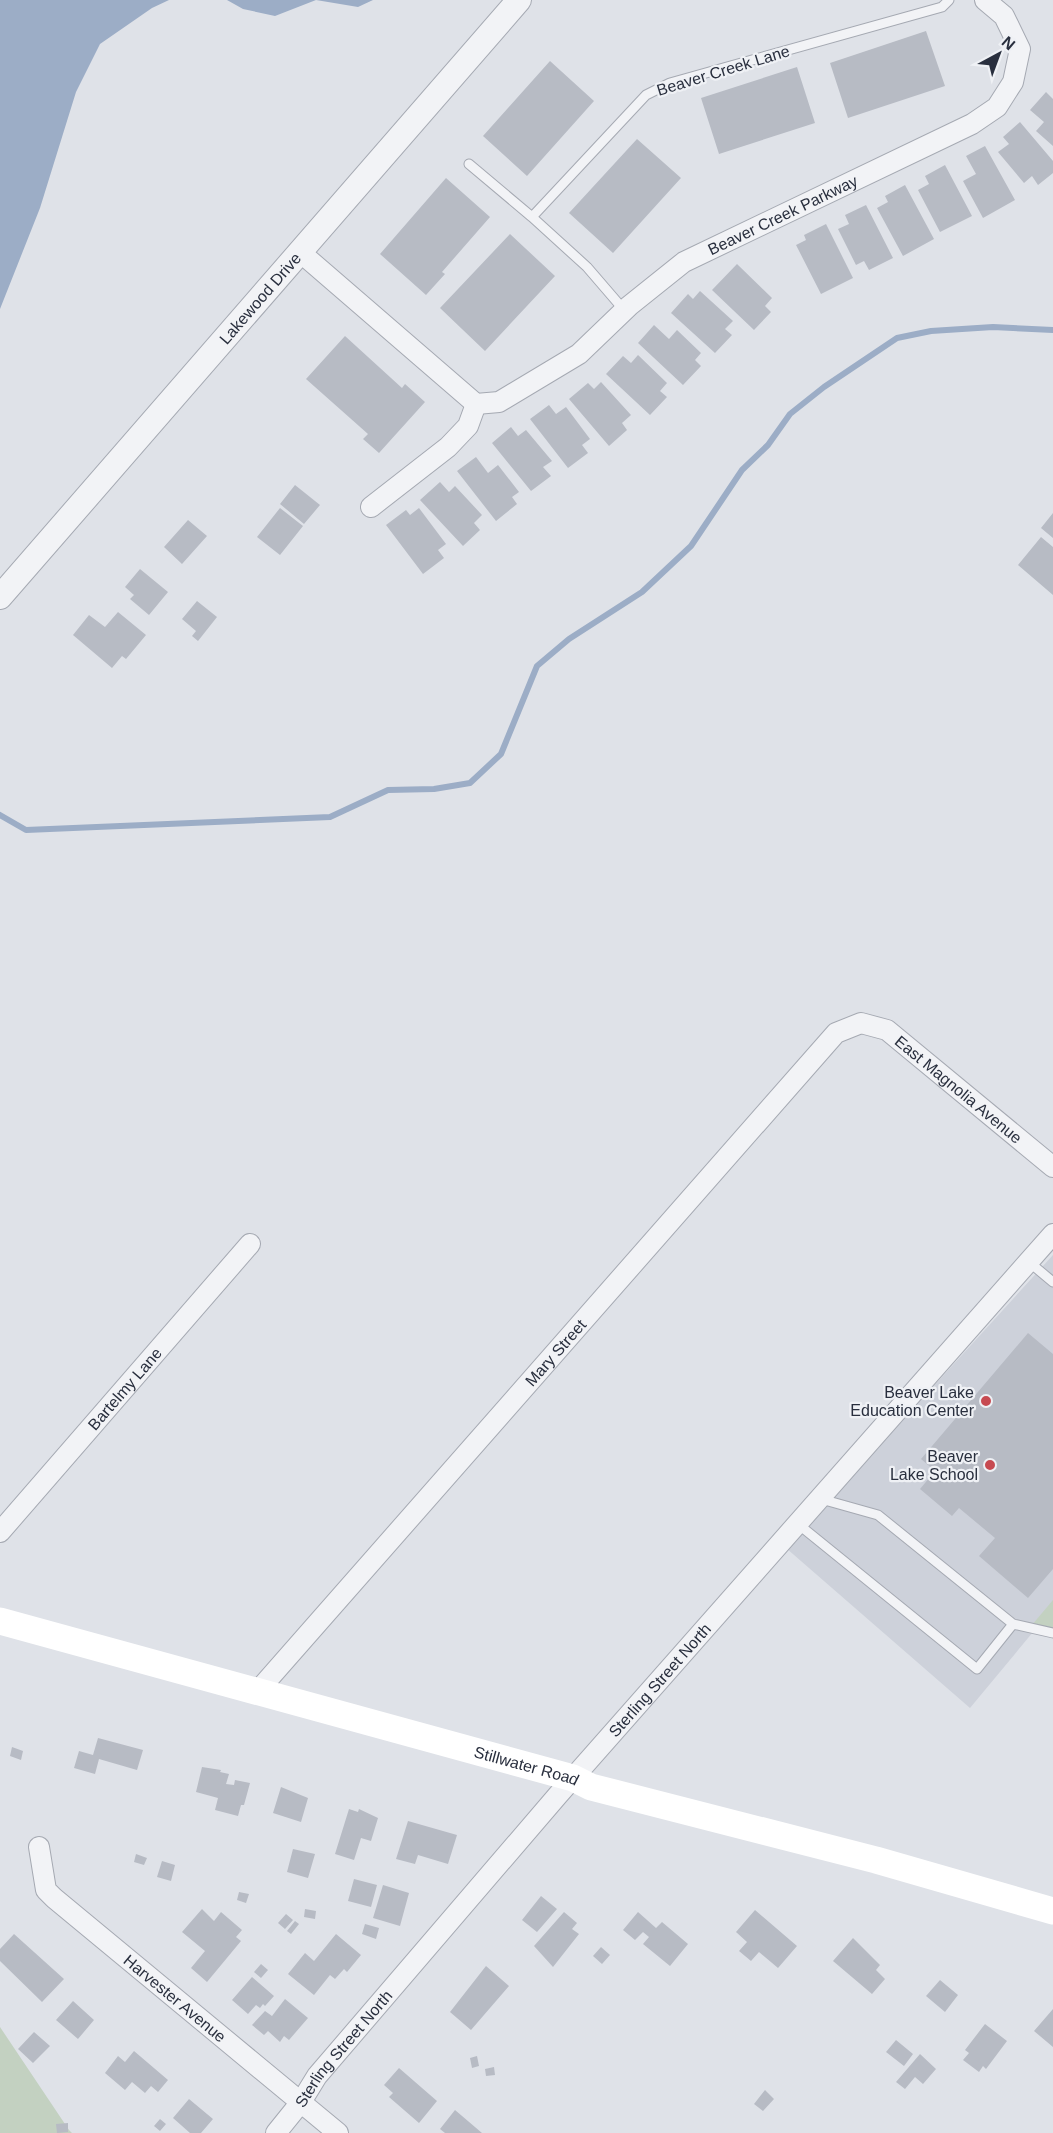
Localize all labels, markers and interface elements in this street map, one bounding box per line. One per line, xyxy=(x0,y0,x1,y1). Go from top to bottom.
north arrow xyxy=(969,24,1029,84)
text: N xyxy=(999,33,1018,53)
street label: Beaver Creek Lane xyxy=(655,42,792,99)
street label: Beaver Creek Parkway xyxy=(705,172,860,258)
street label: Lakewood Drive xyxy=(216,250,304,347)
street label: East Magnolia Avenue xyxy=(892,1032,1025,1147)
street label: Mary Street xyxy=(522,1316,590,1389)
street label: Bartelmy Lane xyxy=(85,1344,165,1433)
place label: Beaver Lake Education Center xyxy=(850,1384,975,1419)
marker: Beaver Lake Education Center xyxy=(979,1394,993,1408)
place label: Beaver Lake School xyxy=(890,1448,979,1483)
marker: Beaver Lake School xyxy=(983,1458,997,1472)
street label: Sterling Street North xyxy=(606,1620,714,1740)
street label: Stillwater Road xyxy=(472,1743,582,1789)
street label: Harvester Avenue xyxy=(120,1952,229,2046)
street label: Sterling Street North xyxy=(292,1987,396,2110)

